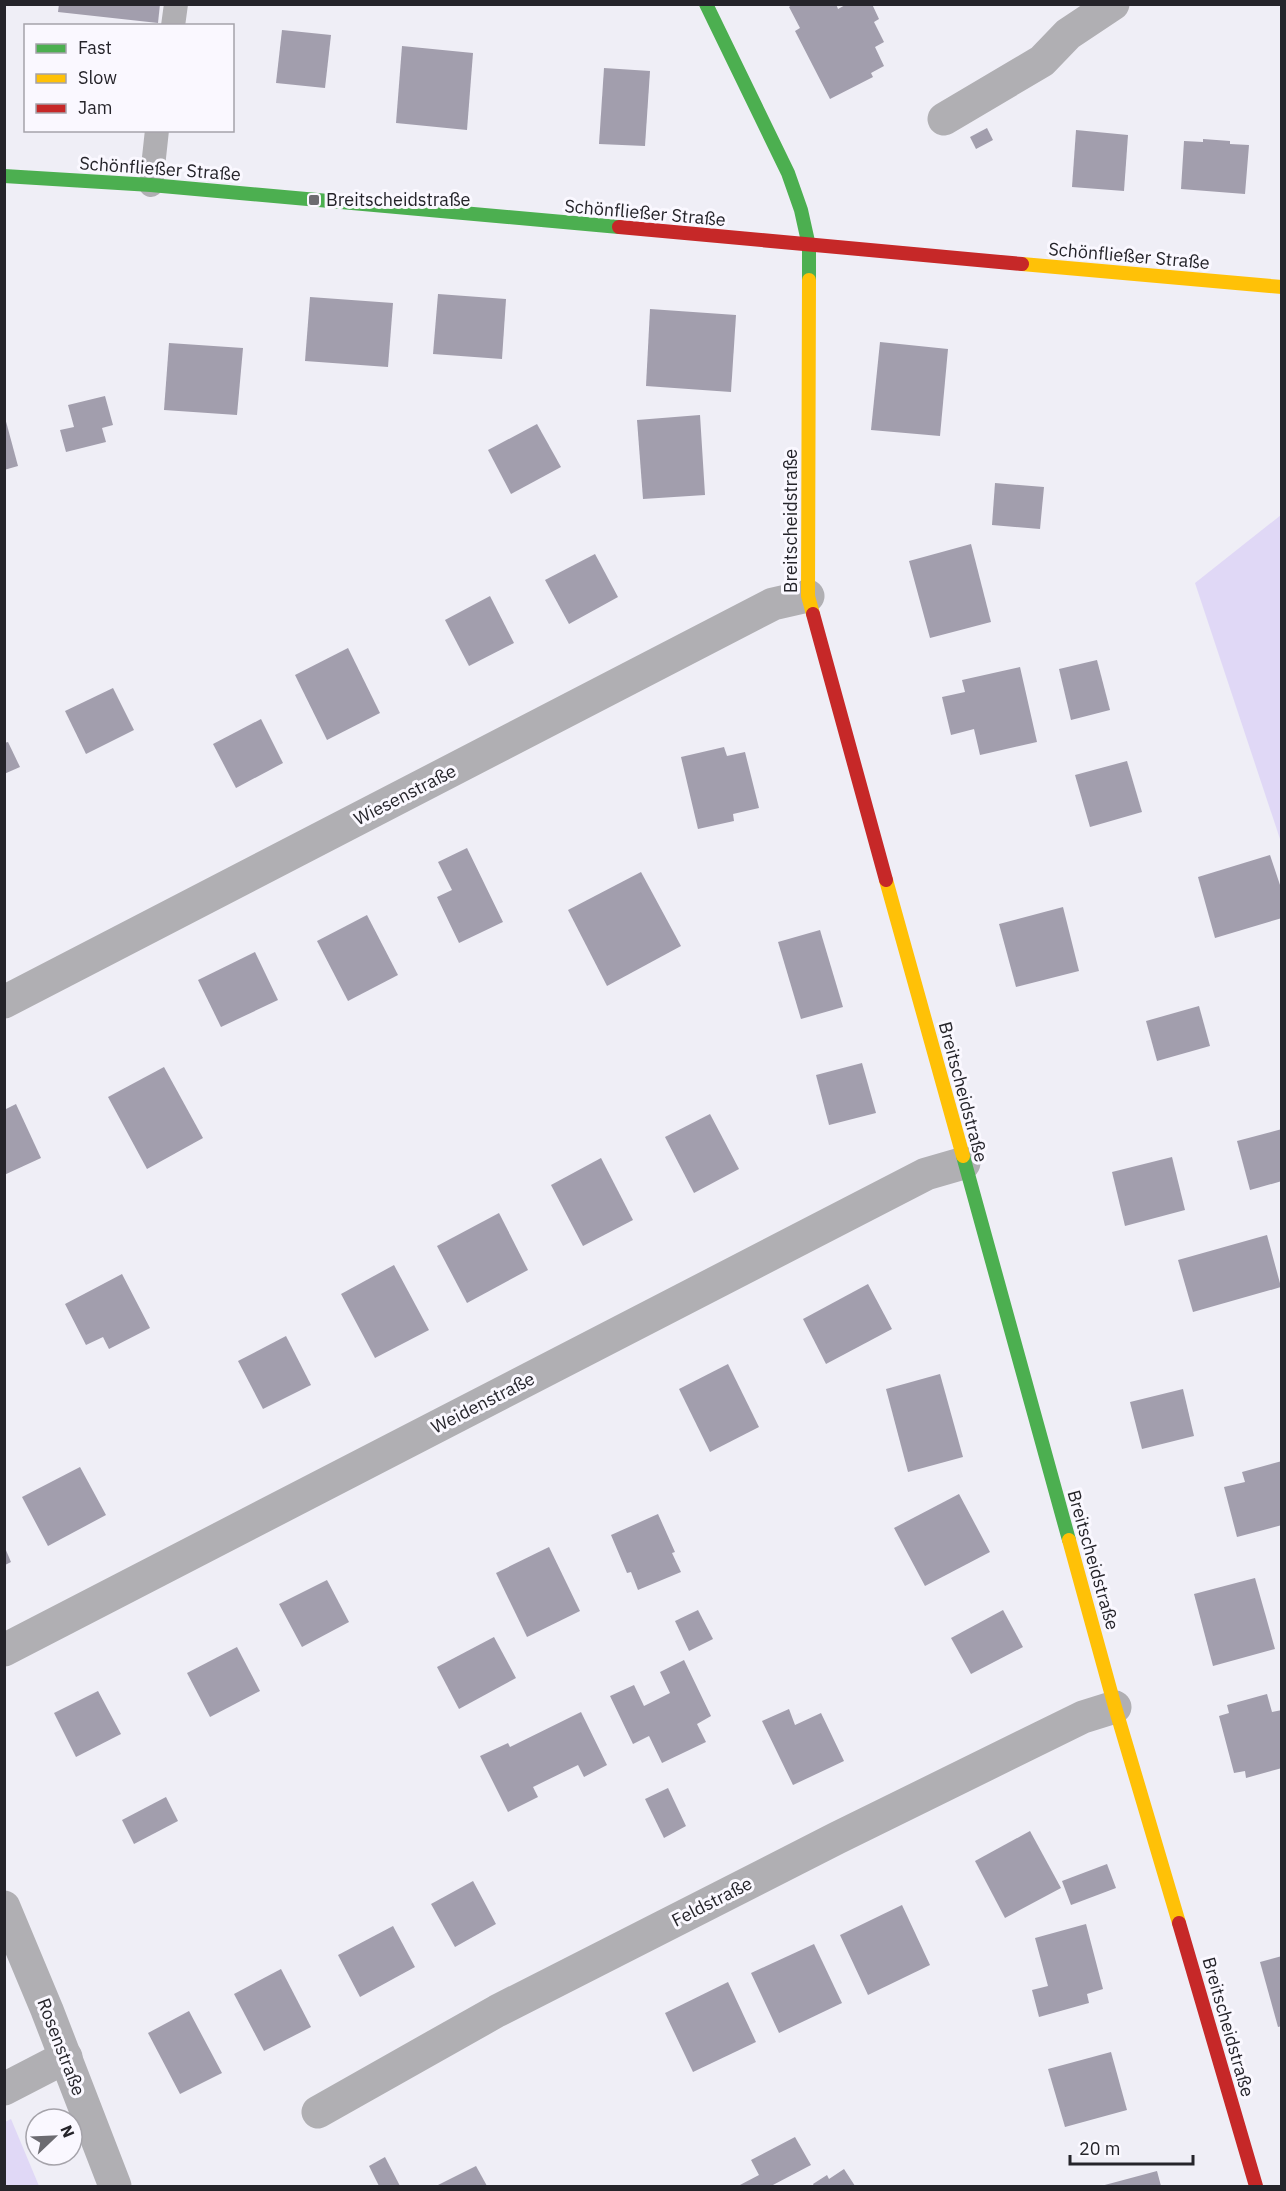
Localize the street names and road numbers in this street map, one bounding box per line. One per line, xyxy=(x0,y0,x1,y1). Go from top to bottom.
street label: Schönfließer Straße xyxy=(79,151,242,186)
street label: Schönfließer Straße xyxy=(563,194,727,231)
street label: Schönfließer Straße xyxy=(1047,237,1211,274)
street label: Breitscheidstraße xyxy=(779,449,802,593)
street label: Wiesenstraße xyxy=(350,759,460,830)
street label: Breitscheidstraße xyxy=(934,1019,993,1165)
street label: Weidenstraße xyxy=(427,1367,539,1438)
street label: Breitscheidstraße xyxy=(1063,1487,1124,1633)
street label: Feldstraße xyxy=(668,1871,756,1932)
street label: Breitscheidstraße xyxy=(1198,1954,1259,2100)
street label: Rosenstraße xyxy=(32,1995,91,2099)

